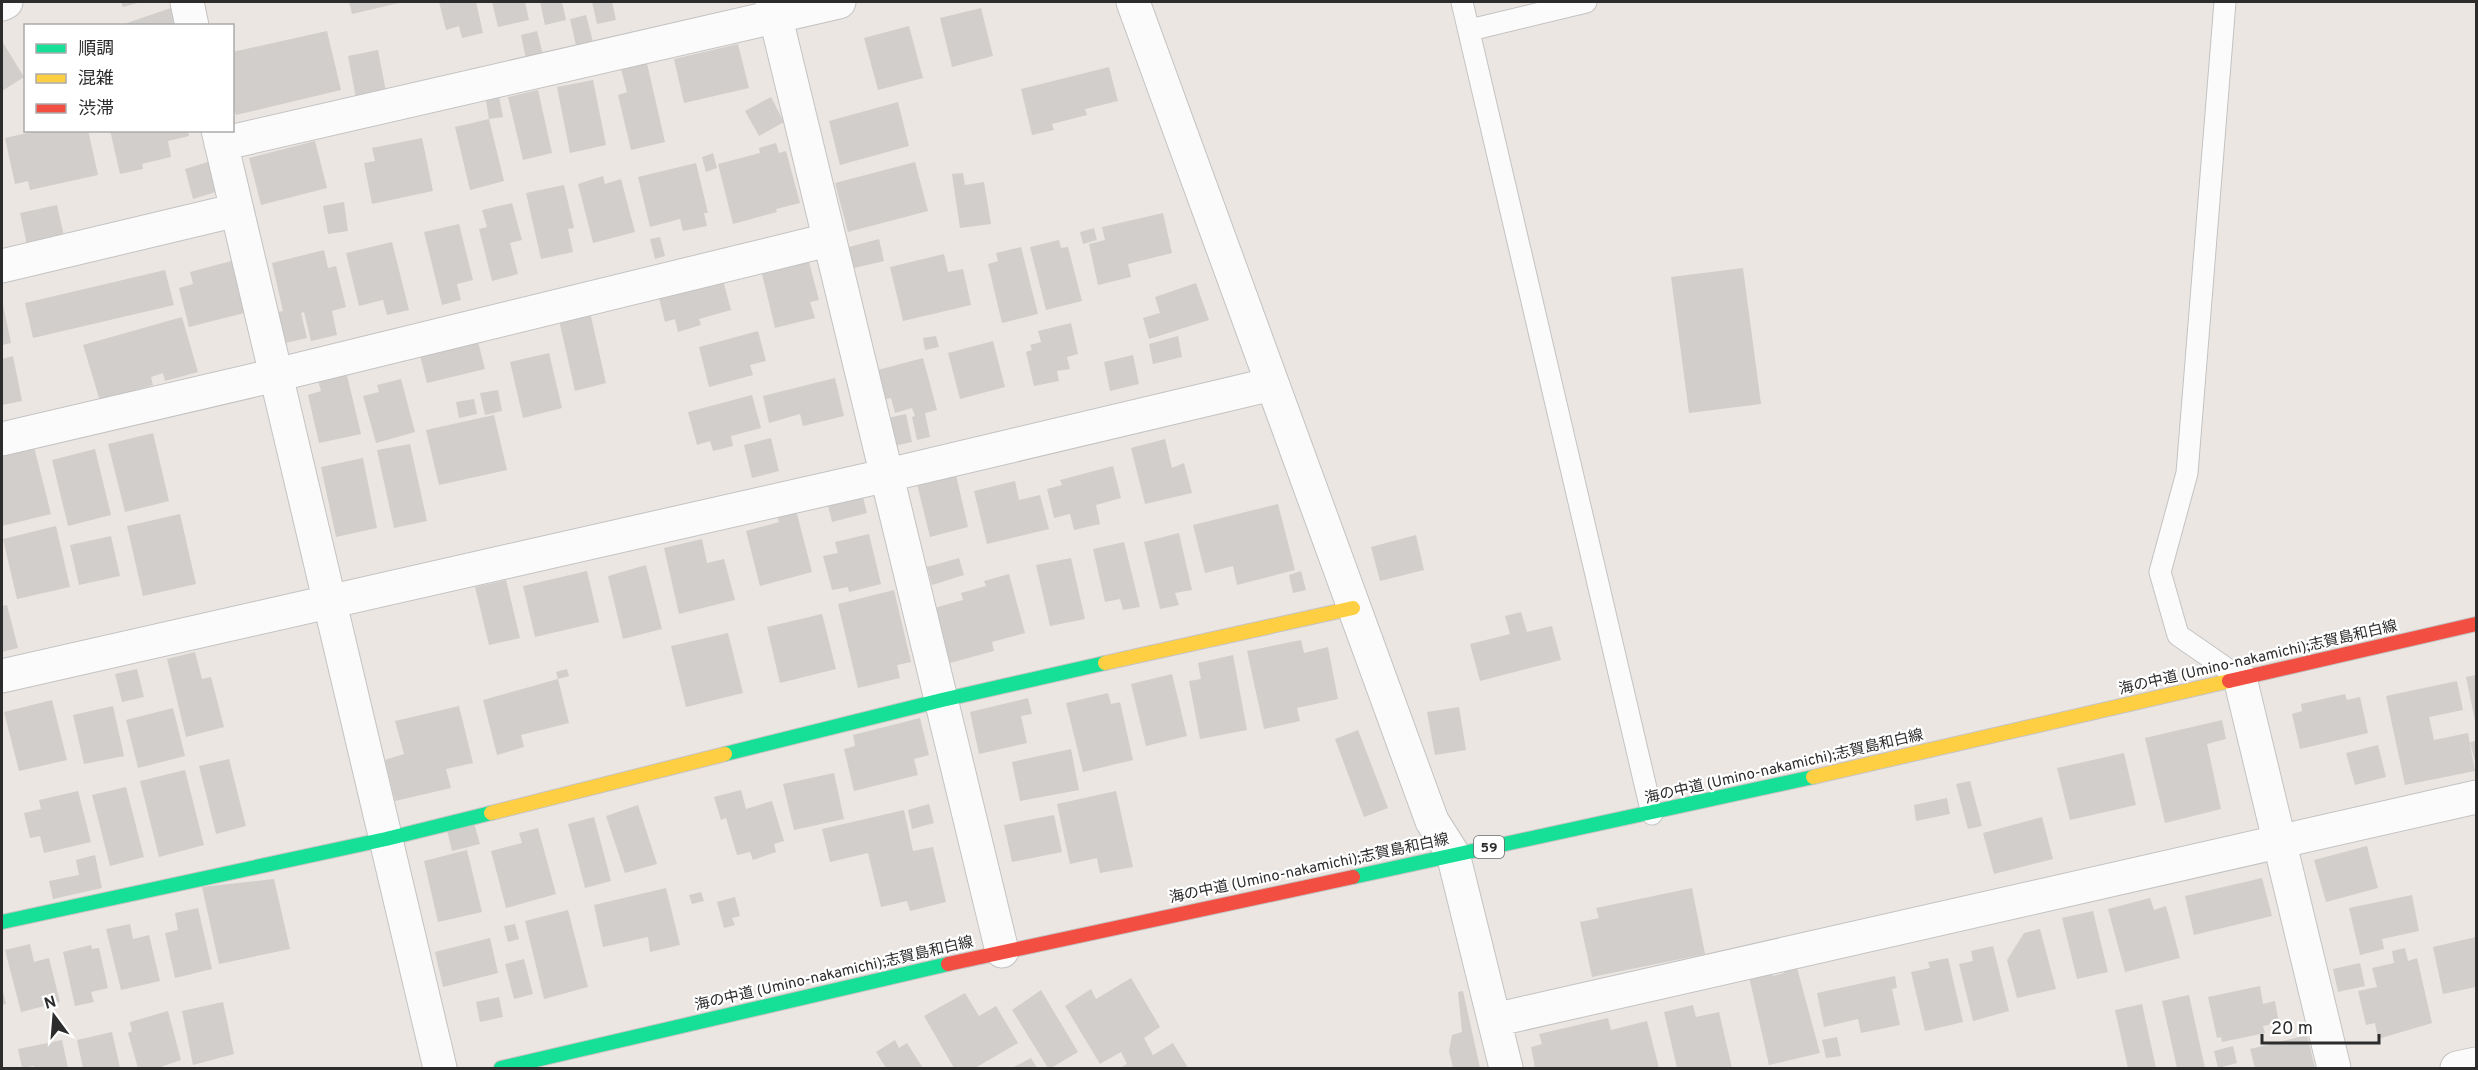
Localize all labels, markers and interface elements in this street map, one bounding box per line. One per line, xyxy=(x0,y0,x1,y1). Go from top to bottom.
legend xyxy=(24,24,234,132)
text: 順調 xyxy=(78,38,114,61)
text: 混雑 xyxy=(78,68,114,91)
text: 渋滞 xyxy=(78,98,114,121)
street label: 海の中道 (Umino-nakamichi);志賀島和白線 xyxy=(2117,617,2400,700)
street label: 海の中道 (Umino-nakamichi);志賀島和白線 xyxy=(1643,726,1926,809)
street label: 海の中道 (Umino-nakamichi);志賀島和白線 xyxy=(1168,830,1451,908)
road number: 59 xyxy=(1474,836,1504,858)
street label: 海の中道 (Umino-nakamichi);志賀島和白線 xyxy=(693,933,976,1016)
north arrow xyxy=(24,986,84,1046)
text: N xyxy=(42,992,59,1015)
scale bar xyxy=(2262,1007,2379,1045)
text: 20 m xyxy=(2271,1018,2313,1041)

